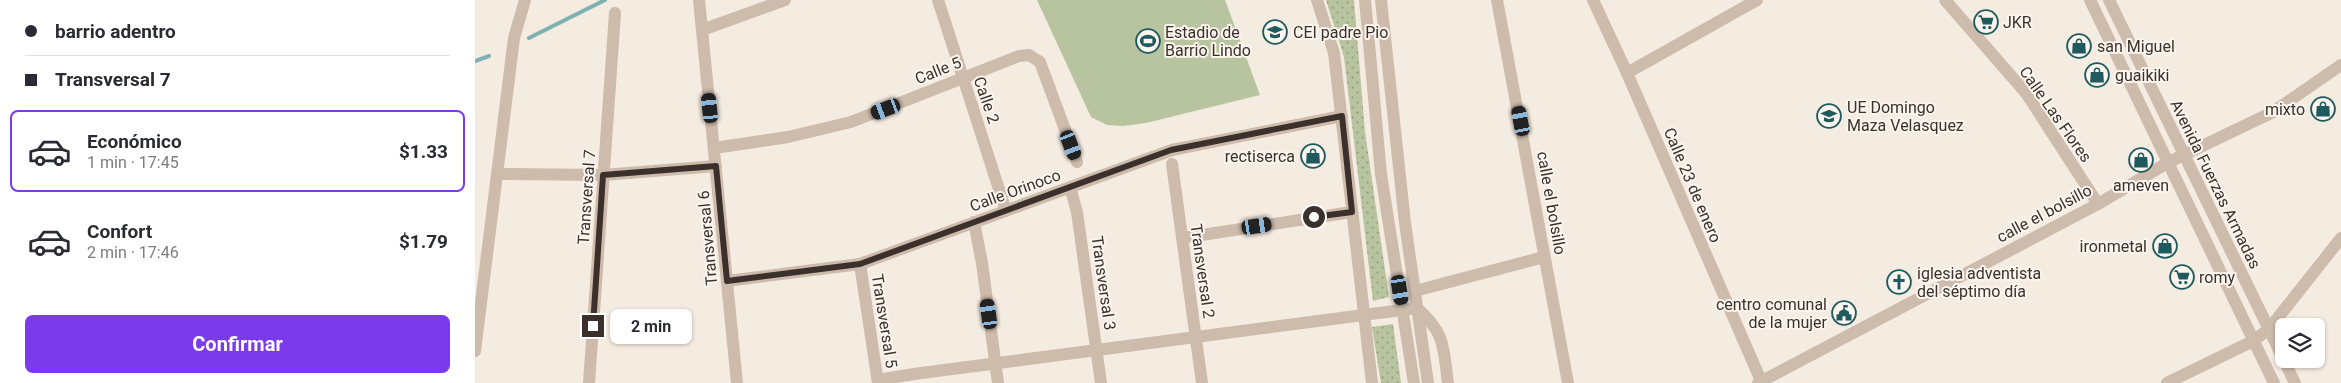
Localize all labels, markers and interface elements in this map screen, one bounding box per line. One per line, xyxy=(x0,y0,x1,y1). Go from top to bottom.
supermarket icon: JKR xyxy=(1973,9,1999,35)
place label: JKR xyxy=(2003,13,2032,32)
school or university icon: CEI padre Pio xyxy=(1262,19,1288,45)
text: barrio adentro xyxy=(55,20,176,43)
place label: Estadio de Barrio Lindo xyxy=(1165,23,1251,60)
place label: CEI padre Pio xyxy=(1293,23,1388,42)
sports icon: Estadio de Barrio Lindo xyxy=(1135,28,1161,54)
shop icon: san Miguel xyxy=(2066,33,2092,59)
place label: san Miguel xyxy=(2097,37,2175,56)
street label: Calle 5 xyxy=(912,53,964,88)
shop icon: guaikiki xyxy=(2084,62,2110,88)
street label: Calle Las Flores xyxy=(2015,63,2096,166)
place label: guaikiki xyxy=(2115,66,2169,85)
text: Transversal 7 xyxy=(55,68,171,91)
street label: Calle 2 xyxy=(970,74,1003,126)
car xyxy=(700,92,719,124)
shop icon: mixto xyxy=(2310,96,2336,122)
car xyxy=(869,97,902,121)
street label: Avenida Fuerzas Armadas xyxy=(2166,97,2265,272)
place label: UE Domingo Maza Velasquez xyxy=(1847,98,1964,135)
place label: mixto xyxy=(2265,100,2305,119)
school or university icon: UE Domingo Maza Velasquez xyxy=(1816,103,1842,129)
car xyxy=(1510,105,1531,137)
street label: Calle 23 de enero xyxy=(1660,125,1725,246)
car xyxy=(1058,128,1083,162)
icon: car xyxy=(27,129,72,174)
text: Económico xyxy=(87,130,182,153)
text: $1.33 xyxy=(399,140,448,163)
shop icon: rectiserca xyxy=(1300,143,1326,169)
place label: rectiserca xyxy=(1225,147,1295,166)
shop icon: ameven xyxy=(2128,147,2154,173)
street label: Transversal 7 xyxy=(574,149,599,245)
street label: calle el bolsillo xyxy=(1533,150,1570,256)
text: 1 min · 17:45 xyxy=(87,153,179,172)
street label: Calle Orinoco xyxy=(967,165,1063,216)
place label: ameven xyxy=(2113,176,2169,195)
street label: calle el bolsillo xyxy=(1994,180,2095,246)
street label: Transversal 6 xyxy=(694,190,721,286)
route start xyxy=(1303,206,1325,228)
car xyxy=(1241,216,1272,236)
icon: car xyxy=(27,219,72,264)
text: Confort xyxy=(87,220,152,243)
street label: Transversal 2 xyxy=(1186,223,1219,320)
text: $1.79 xyxy=(399,230,448,253)
shop icon: ironmetal xyxy=(2152,233,2178,259)
street label: Transversal 3 xyxy=(1087,235,1120,332)
place label: ironmetal xyxy=(2080,237,2147,256)
text: 2 min · 17:46 xyxy=(87,243,179,262)
place label: iglesia adventista del séptimo día xyxy=(1917,264,2041,301)
supermarket icon: romy xyxy=(2169,264,2195,290)
place label: romy xyxy=(2199,268,2235,287)
church icon: iglesia adventista del séptimo día xyxy=(1886,269,1912,295)
street label: Transversal 5 xyxy=(868,273,901,370)
car xyxy=(1390,274,1409,306)
place label: centro comunal de la mujer xyxy=(1716,295,1828,332)
car xyxy=(979,298,998,330)
public building icon: centro comunal de la mujer xyxy=(1831,300,1857,326)
callout: 2 min xyxy=(611,308,693,344)
button: Confirmar xyxy=(25,315,450,373)
route end xyxy=(582,315,604,337)
text: 2 min xyxy=(631,317,671,336)
map controls xyxy=(2275,318,2325,368)
button: layers xyxy=(2275,318,2325,368)

